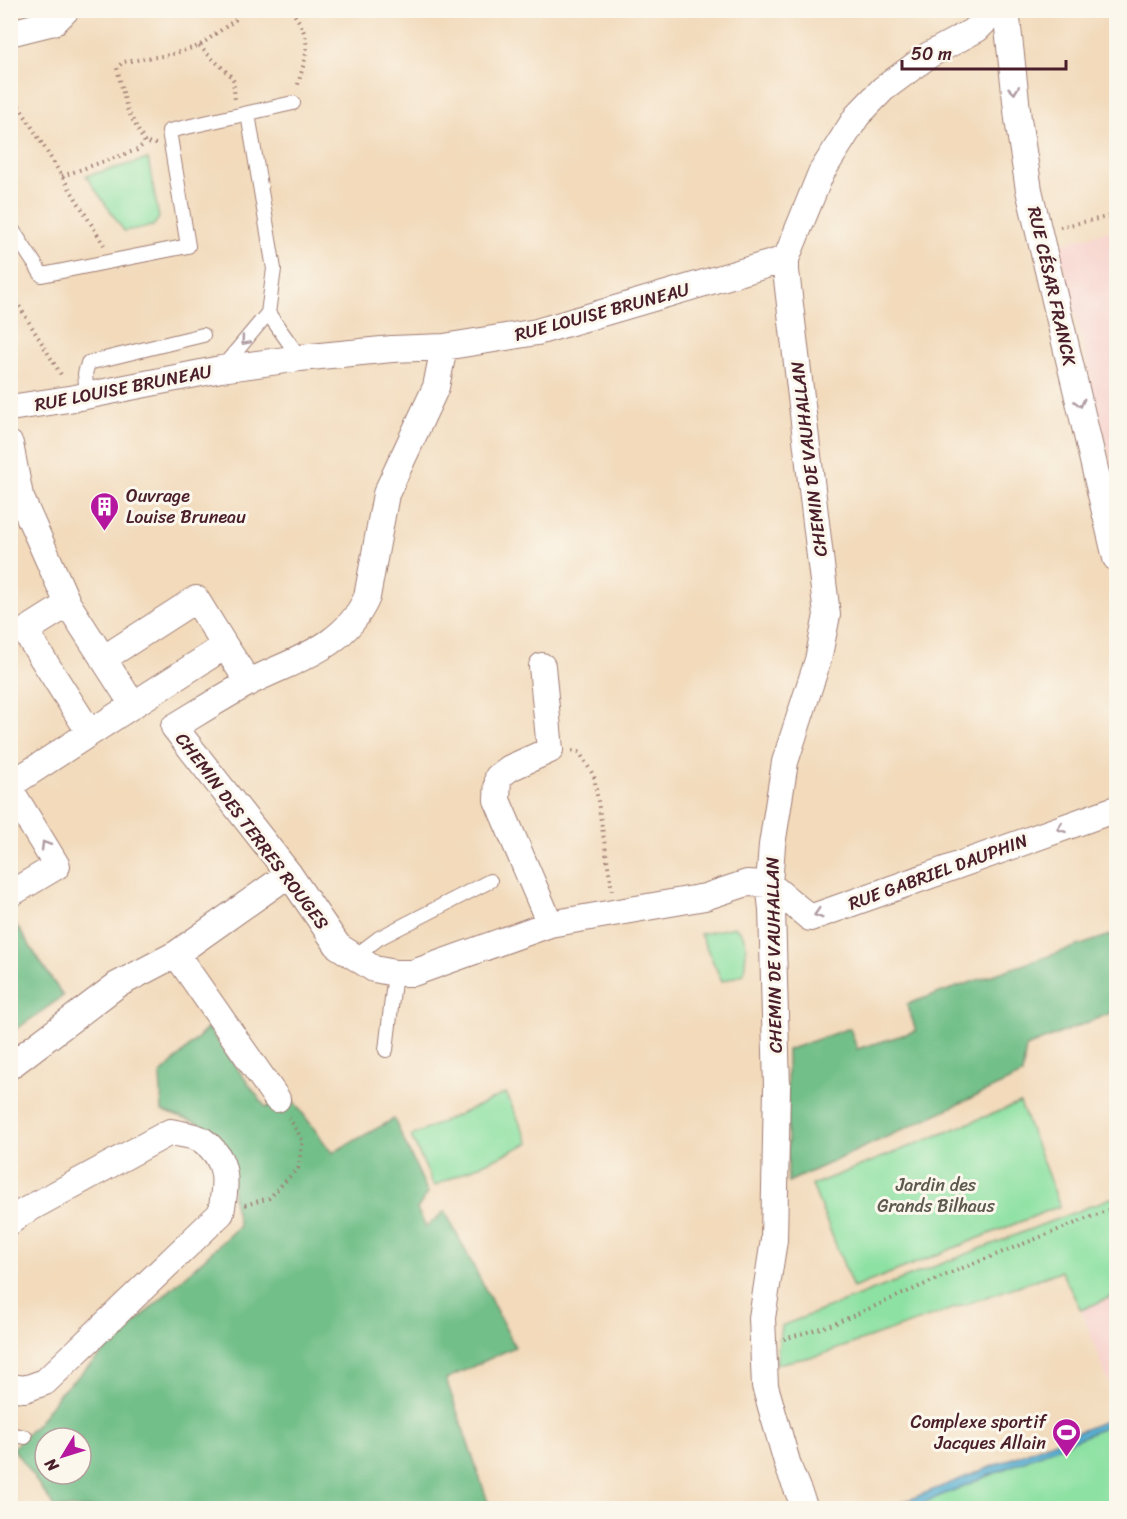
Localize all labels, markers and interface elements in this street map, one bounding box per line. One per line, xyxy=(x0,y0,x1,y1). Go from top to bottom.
scale bar xyxy=(902,33,1066,71)
text: 50 m xyxy=(911,38,952,70)
one-way arrow xyxy=(1007,85,1020,94)
street label: RUE CÉSAR FRANCK xyxy=(1018,203,1086,369)
street label: RUE LOUISE BRUNEAU xyxy=(511,273,694,351)
one-way arrow xyxy=(241,334,252,345)
street label: RUE LOUISE BRUNEAU xyxy=(32,355,215,421)
street label: CHEMIN DE VAUHALLAN xyxy=(781,359,837,558)
one-way arrow xyxy=(1072,398,1085,408)
place label: Ouvrage Louise Bruneau xyxy=(126,480,246,533)
building icon: Ouvrage Louise Bruneau xyxy=(89,490,121,532)
street label: CHEMIN DES TERRES ROUGES xyxy=(167,725,337,937)
one-way arrow xyxy=(1057,821,1067,834)
street label: RUE GABRIEL DAUPHIN xyxy=(844,824,1033,919)
one-way arrow xyxy=(40,841,52,851)
street label: CHEMIN DE VAUHALLAN xyxy=(756,856,792,1053)
one-way arrow xyxy=(814,907,824,919)
park label: Jardin des Grands Bilhaus xyxy=(877,1169,996,1222)
place label: Complexe sportif Jacques Allain xyxy=(910,1406,1048,1459)
sports icon: Complexe sportif Jacques Allain xyxy=(1051,1416,1083,1458)
north arrow xyxy=(33,1426,93,1486)
text: N xyxy=(36,1451,67,1479)

